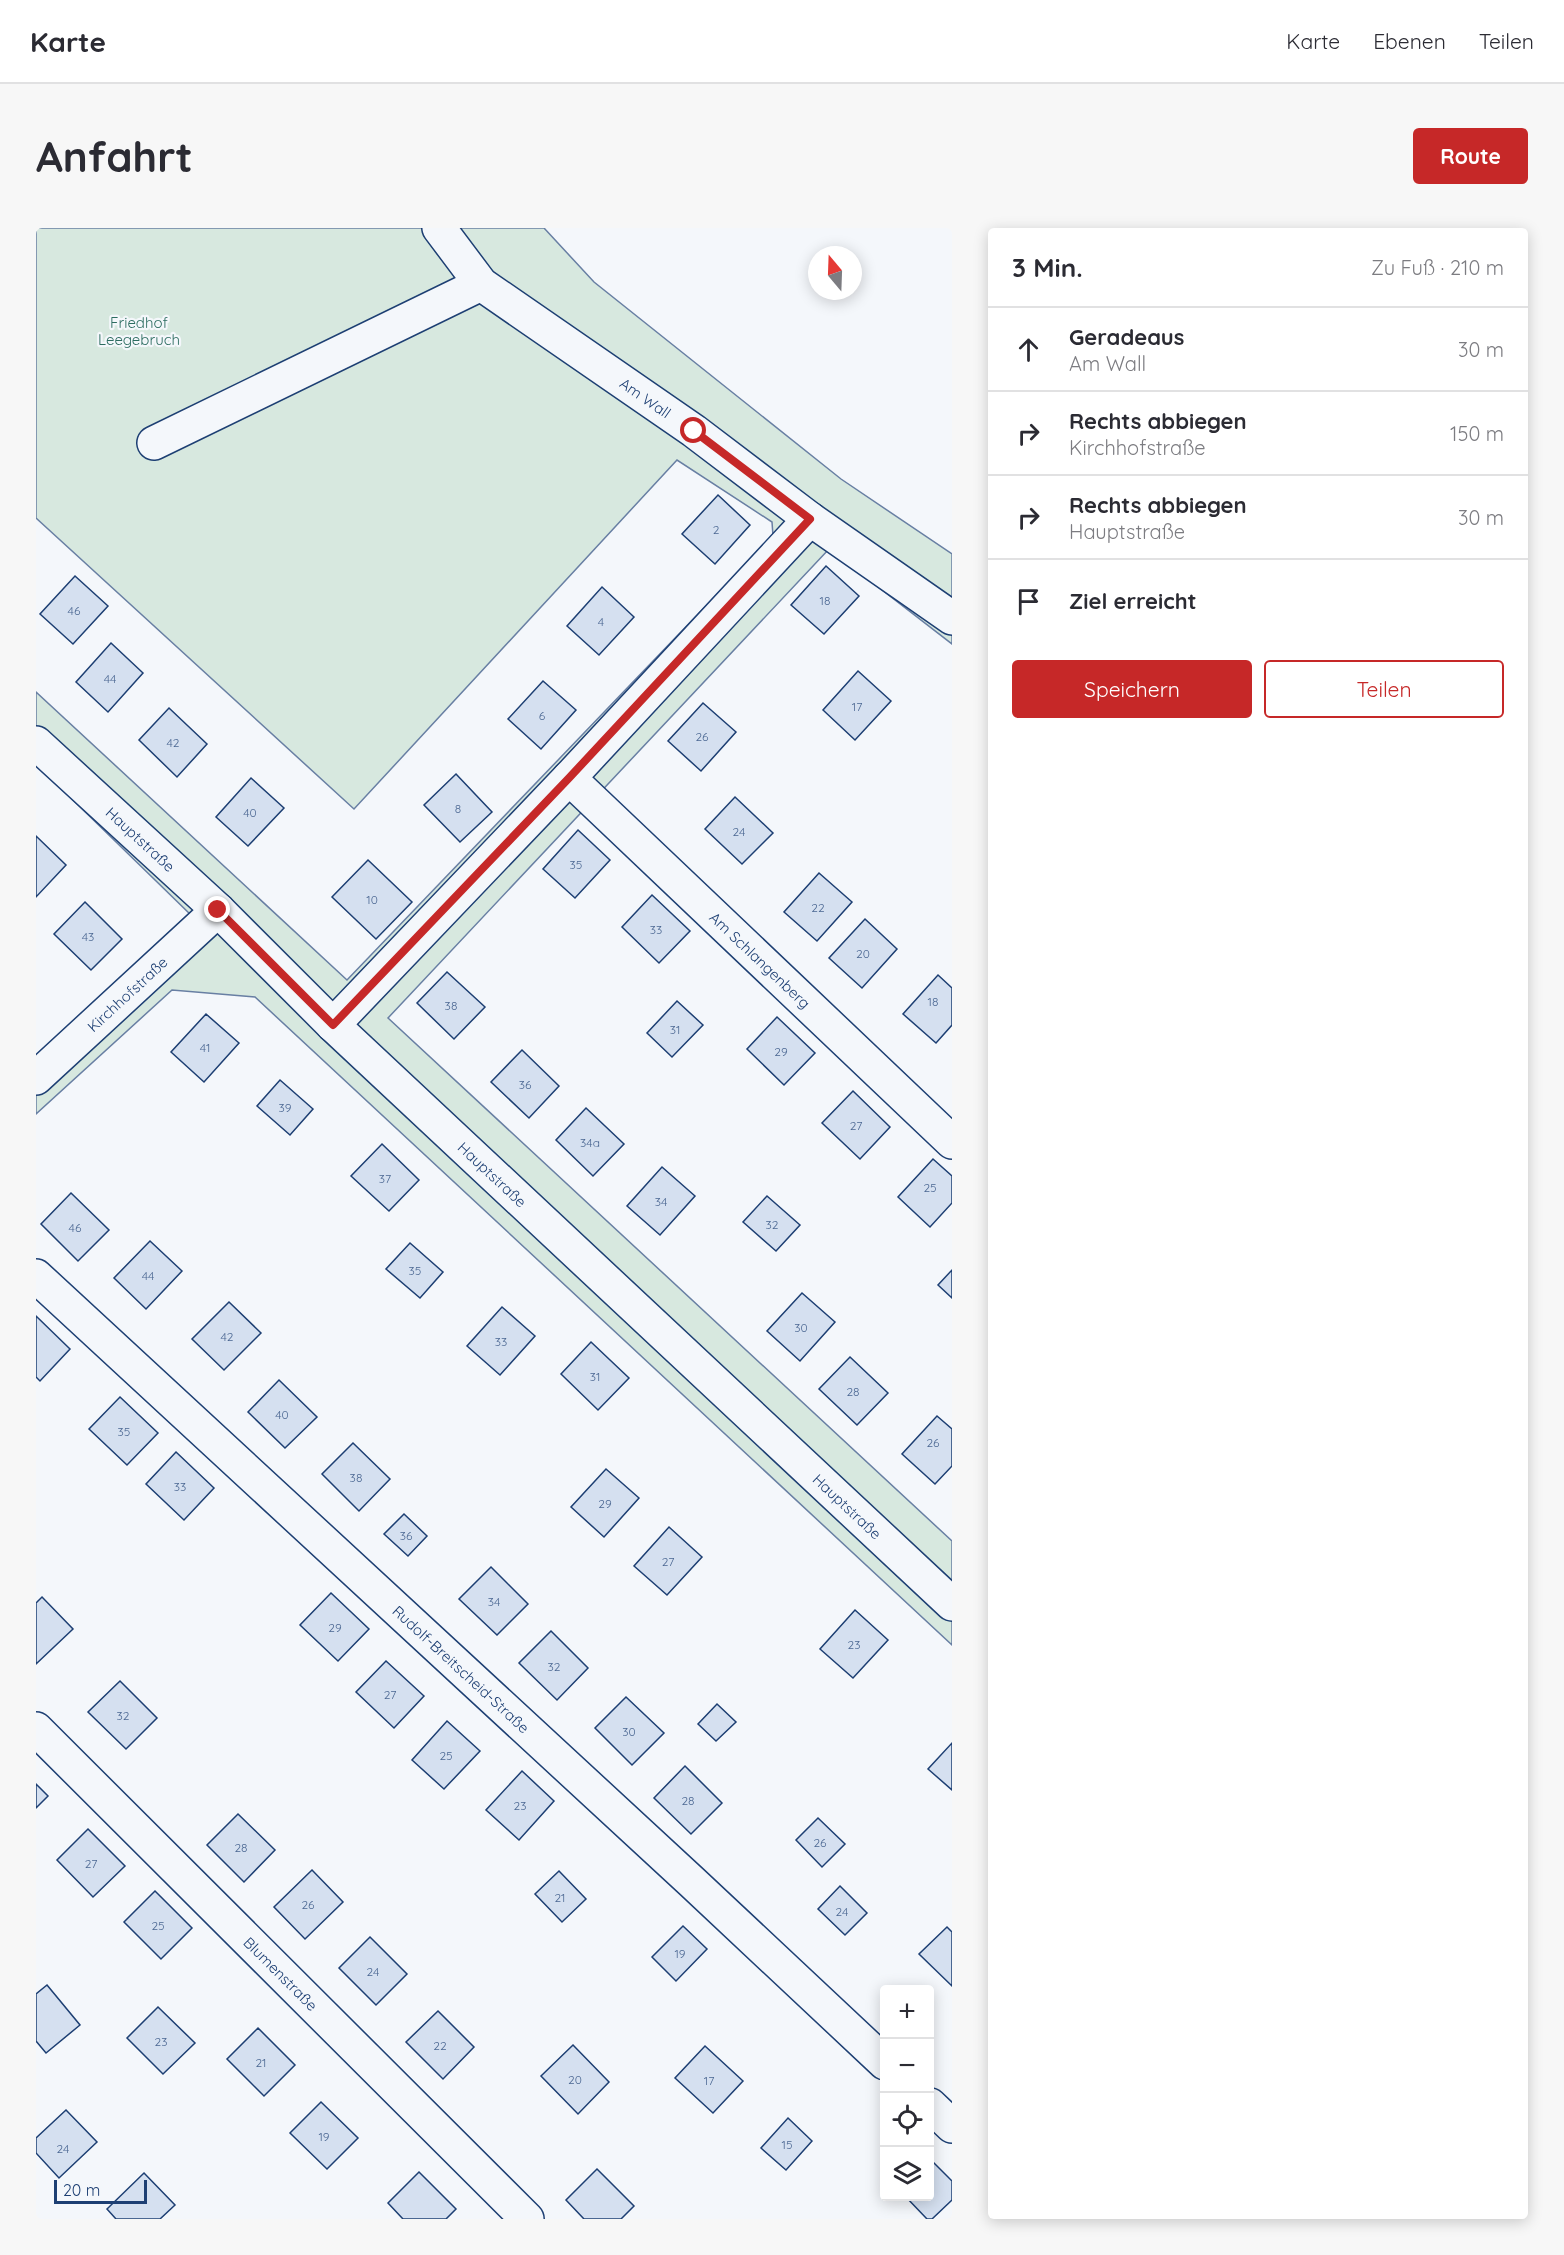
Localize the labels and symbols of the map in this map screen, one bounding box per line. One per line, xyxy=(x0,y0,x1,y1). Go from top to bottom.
north arrow xyxy=(808,246,862,300)
park label: Friedhof Leegebruch xyxy=(98,313,180,349)
street label: Am Wall xyxy=(616,373,675,422)
route start xyxy=(680,417,706,443)
house number: 2 xyxy=(713,522,720,537)
house number: 18 xyxy=(820,593,830,608)
house number: 46 xyxy=(68,603,81,618)
house number: 4 xyxy=(598,614,604,629)
house number: 44 xyxy=(104,671,116,686)
house number: 17 xyxy=(852,699,862,714)
house number: 6 xyxy=(539,708,546,723)
house number: 26 xyxy=(695,729,709,744)
house number: 42 xyxy=(167,735,180,750)
house number: 8 xyxy=(455,801,461,816)
street label: Hauptstraße xyxy=(102,803,179,875)
house number: 40 xyxy=(243,805,257,820)
house number: 24 xyxy=(733,824,745,839)
house number: 35 xyxy=(570,857,582,872)
house number: 10 xyxy=(366,892,378,907)
route end xyxy=(204,896,230,922)
house number: 22 xyxy=(811,900,825,915)
street label: Am Schlangenberg xyxy=(706,907,815,1012)
house number: 33 xyxy=(650,922,662,937)
house number: 43 xyxy=(82,929,94,944)
house number: 20 xyxy=(856,946,870,961)
street label: Kirchhofstraße xyxy=(83,952,171,1036)
house number: 18 xyxy=(928,994,938,1009)
house number: 38 xyxy=(445,998,457,1013)
house number: 31 xyxy=(670,1022,680,1037)
house number: 41 xyxy=(200,1040,210,1055)
house number: 29 xyxy=(774,1044,788,1059)
house number: 36 xyxy=(519,1077,532,1092)
house number: 39 xyxy=(279,1100,292,1115)
house number: 27 xyxy=(850,1118,862,1133)
house number: 34a xyxy=(580,1135,600,1150)
street label: Hauptstraße xyxy=(454,1137,531,1211)
house number: 37 xyxy=(379,1171,391,1186)
house number: 25 xyxy=(923,1180,937,1195)
house number: 34 xyxy=(655,1194,667,1209)
house number: 32 xyxy=(766,1217,779,1232)
house number: 46 xyxy=(69,1220,82,1235)
house number: 35 xyxy=(409,1263,421,1278)
house number: 44 xyxy=(142,1268,154,1283)
house number: 30 xyxy=(794,1320,808,1335)
house number: 42 xyxy=(221,1329,234,1344)
house number: 33 xyxy=(495,1334,507,1349)
house number: 31 xyxy=(590,1369,600,1384)
house number: 28 xyxy=(846,1384,860,1399)
house number: 40 xyxy=(275,1407,289,1422)
house number: 35 xyxy=(118,1424,130,1439)
house number: 26 xyxy=(926,1435,940,1450)
street label: Hauptstraße xyxy=(809,1469,886,1543)
house number: 38 xyxy=(350,1470,362,1485)
house number: 33 xyxy=(174,1479,186,1494)
house number: 29 xyxy=(598,1496,612,1511)
house number: 36 xyxy=(400,1528,413,1543)
house number: 27 xyxy=(662,1554,674,1569)
house number: 34 xyxy=(488,1594,500,1609)
street label: Rudolf-Breitscheid-Straße xyxy=(389,1601,534,1737)
house number: 29 xyxy=(328,1620,342,1635)
house number: 23 xyxy=(848,1637,860,1652)
house number: 32 xyxy=(548,1659,561,1674)
house number: 27 xyxy=(384,1687,396,1702)
house number: 32 xyxy=(117,1708,130,1723)
house number: 30 xyxy=(622,1724,636,1739)
house number: 25 xyxy=(439,1748,453,1763)
house number: 28 xyxy=(681,1793,695,1808)
house number: 23 xyxy=(514,1798,526,1813)
house number: 26 xyxy=(813,1835,827,1850)
house number: 28 xyxy=(234,1840,248,1855)
house number: 27 xyxy=(85,1856,97,1871)
house number: 21 xyxy=(554,1890,566,1905)
house number: 26 xyxy=(301,1897,315,1912)
house number: 24 xyxy=(836,1904,848,1919)
house number: 25 xyxy=(151,1918,165,1933)
street label: Blumenstraße xyxy=(240,1932,322,2014)
house number: 19 xyxy=(674,1946,686,1961)
house number: 24 xyxy=(367,1964,379,1979)
house number: 23 xyxy=(155,2034,167,2049)
house number: 22 xyxy=(433,2038,447,2053)
house number: 21 xyxy=(255,2055,267,2070)
house number: 20 xyxy=(568,2072,582,2087)
house number: 17 xyxy=(704,2073,714,2088)
house number: 19 xyxy=(318,2129,330,2144)
house number: 15 xyxy=(782,2137,792,2152)
house number: 24 xyxy=(57,2141,69,2156)
scale bar xyxy=(54,2177,147,2204)

